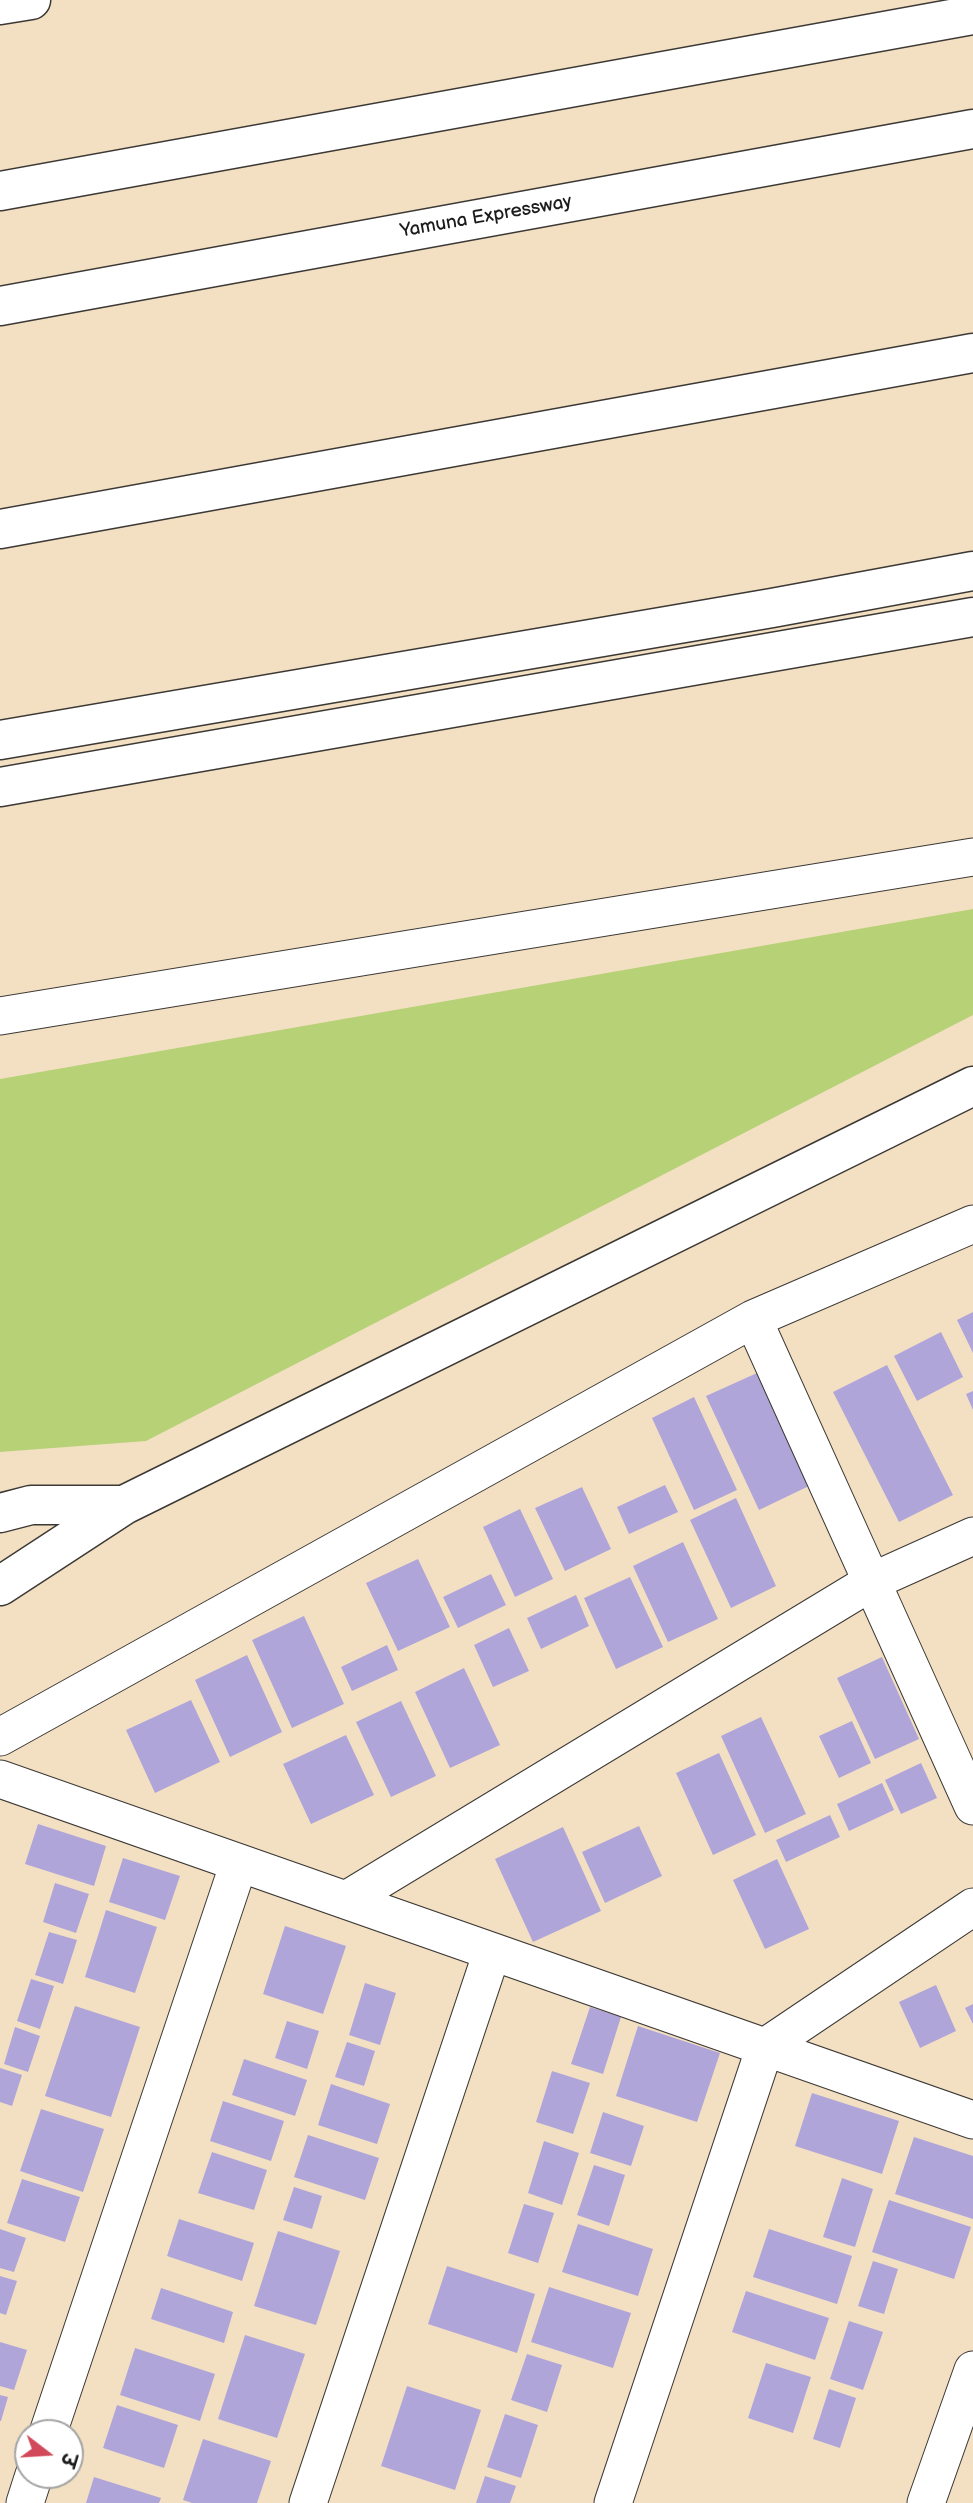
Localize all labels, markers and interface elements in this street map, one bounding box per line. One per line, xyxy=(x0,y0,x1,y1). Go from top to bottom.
street label: Yamuna Expressway xyxy=(398,191,574,243)
north arrow xyxy=(14,2419,84,2489)
text: उ xyxy=(55,2450,80,2469)

